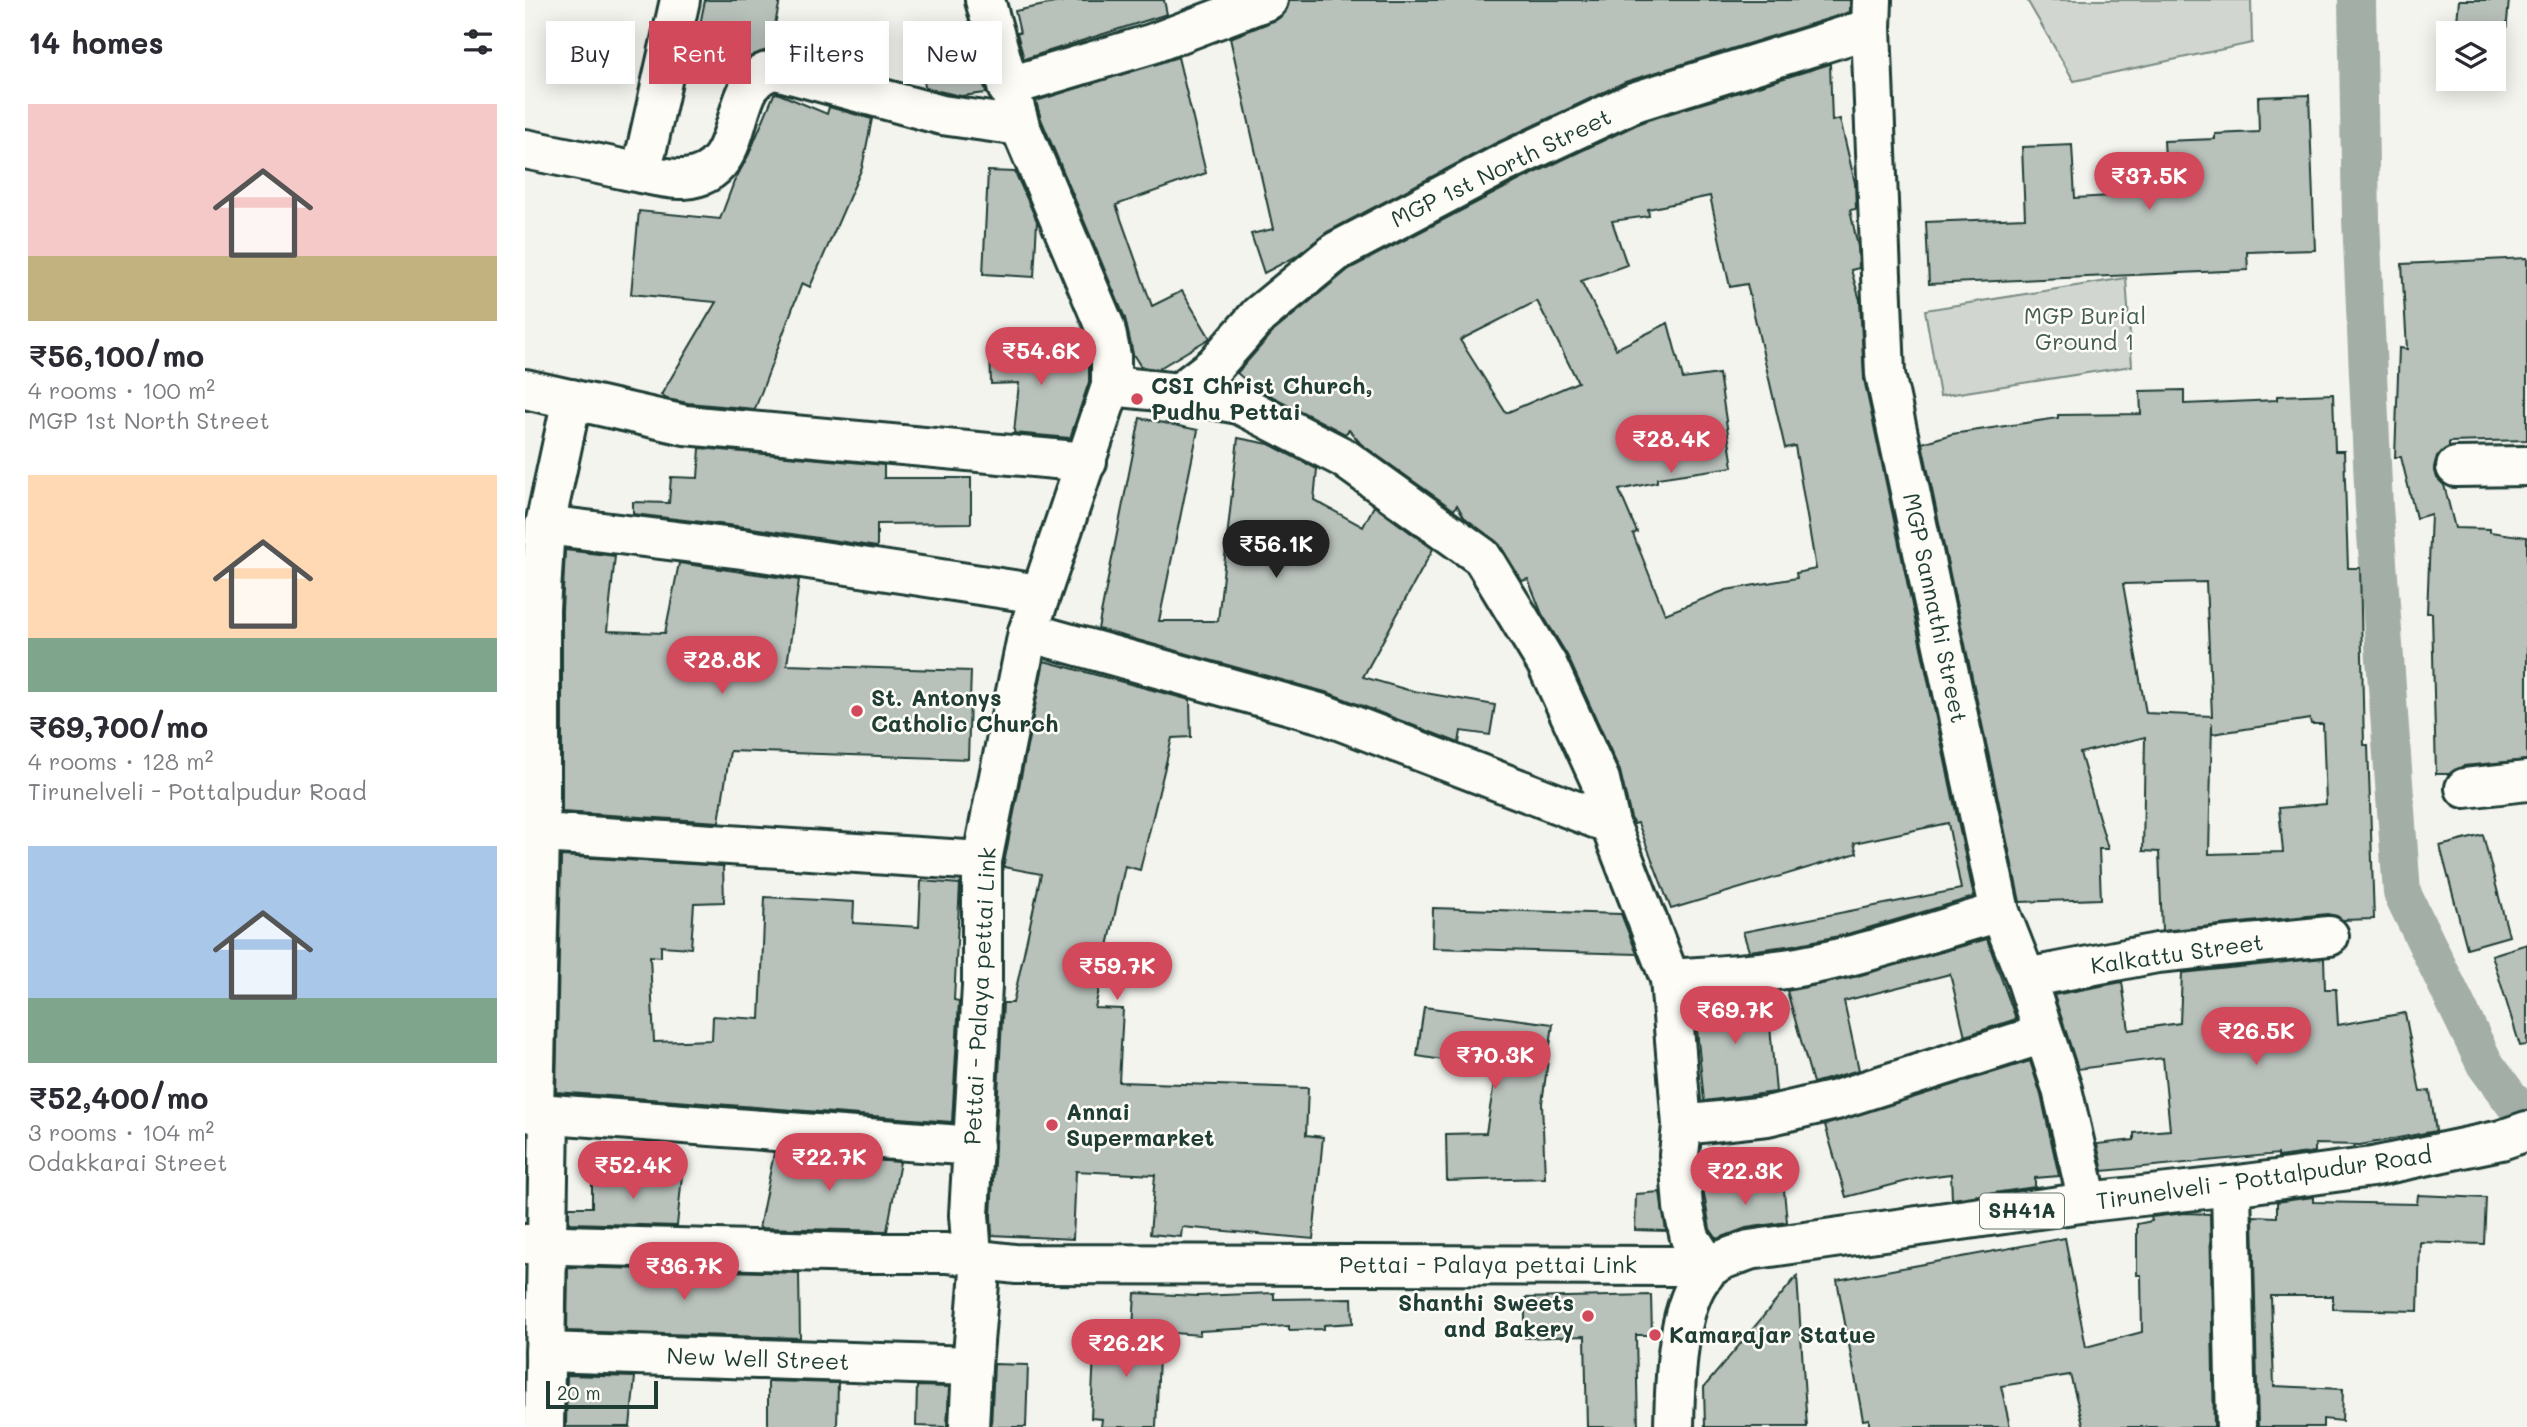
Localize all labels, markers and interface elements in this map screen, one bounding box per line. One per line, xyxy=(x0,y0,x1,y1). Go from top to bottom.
chip: Buy xyxy=(546,21,635,84)
chip: Rent xyxy=(649,21,751,84)
chip: Filters xyxy=(765,21,889,84)
chip: New xyxy=(903,21,1002,84)
map controls xyxy=(2436,21,2506,91)
button: layers xyxy=(2436,21,2506,91)
text: 14 homes xyxy=(28,22,164,62)
icon: filters xyxy=(459,23,497,61)
street label: MGP 1st North Street xyxy=(1385,101,1616,234)
icon: home xyxy=(200,150,326,276)
pin: ₹37.5K xyxy=(2092,152,2206,212)
text: ₹37.5K xyxy=(2110,160,2188,190)
park label: MGP Burial Ground 1 xyxy=(2024,300,2146,356)
pin: ₹54.6K xyxy=(984,328,1098,387)
text: ₹56,100/mo xyxy=(28,335,204,375)
text: ₹54.6K xyxy=(1001,335,1081,365)
place label: CSI Christ Church, Pudhu Pettai xyxy=(1151,370,1373,426)
text: 4 rooms · 100 m² xyxy=(28,375,215,405)
marker: CSI Christ Church, Pudhu Pettai xyxy=(1129,391,1145,407)
text: MGP 1st North Street xyxy=(28,405,270,435)
pin: ₹28.4K xyxy=(1614,416,1728,475)
text: ₹28.4K xyxy=(1631,423,1711,453)
street label: MGP Sannathi Street xyxy=(1897,490,1975,726)
pin: ₹56.1K xyxy=(1219,520,1333,580)
icon: home xyxy=(200,521,326,647)
text: ₹56.1K xyxy=(1239,528,1313,558)
pin: ₹28.8K xyxy=(665,636,779,696)
text: ₹28.8K xyxy=(683,644,761,674)
place label: St. Antonys Catholic Church xyxy=(871,682,1058,738)
marker: St. Antonys Catholic Church xyxy=(849,703,865,719)
text: ₹69,700/mo xyxy=(28,706,208,746)
text: 4 rooms · 128 m² xyxy=(28,746,213,776)
text: Tirunelveli - Pottalpudur Road xyxy=(28,776,367,806)
street label: Pettai - Palaya pettai Link xyxy=(956,846,1002,1146)
icon: home xyxy=(200,892,326,1018)
street label: Kalkattu Street xyxy=(2089,926,2265,980)
pin: ₹59.7K xyxy=(1060,942,1174,1002)
text: ₹59.7K xyxy=(1078,950,1156,980)
pin: ₹69.7K xyxy=(1678,986,1792,1046)
text: ₹69.7K xyxy=(1696,994,1774,1024)
pin: ₹26.5K xyxy=(2199,1007,2313,1067)
text: ₹26.5K xyxy=(2217,1015,2295,1045)
pin: ₹70.3K xyxy=(1438,1032,1552,1091)
text: ₹70.3K xyxy=(1456,1039,1534,1069)
text: ₹52,400/mo xyxy=(28,1077,209,1117)
place label: Annai Supermarket xyxy=(1066,1096,1214,1152)
text: 3 rooms · 104 m² xyxy=(28,1117,214,1147)
marker: Annai Supermarket xyxy=(1044,1117,1060,1133)
pin: ₹22.7K xyxy=(772,1134,886,1193)
street label: Tirunelveli - Pottalpudur Road xyxy=(2094,1139,2434,1215)
text: ₹22.7K xyxy=(791,1141,867,1171)
pin: ₹52.4K xyxy=(576,1142,690,1201)
text: Odakkarai Street xyxy=(28,1147,227,1177)
pin: ₹22.3K xyxy=(1688,1148,1802,1207)
text: ₹52.4K xyxy=(594,1149,672,1179)
text: ₹22.3K xyxy=(1707,1155,1783,1185)
road number: SH41A xyxy=(1980,1194,2064,1228)
pin: ₹36.7K xyxy=(627,1242,741,1302)
street label: Pettai - Palaya pettai Link xyxy=(1339,1249,1637,1279)
text: ₹36.7K xyxy=(645,1250,723,1280)
place label: Shanthi Sweets and Bakery xyxy=(1398,1287,1574,1343)
marker: Shanthi Sweets and Bakery xyxy=(1580,1308,1596,1324)
place label: Kamarajar Statue xyxy=(1669,1319,1876,1349)
pin: ₹26.2K xyxy=(1069,1320,1183,1379)
text: ₹26.2K xyxy=(1087,1327,1165,1357)
marker: Kamarajar Statue xyxy=(1647,1327,1663,1343)
street label: New Well Street xyxy=(666,1340,850,1376)
scale bar xyxy=(546,1378,658,1410)
text: 20 m xyxy=(557,1380,601,1405)

